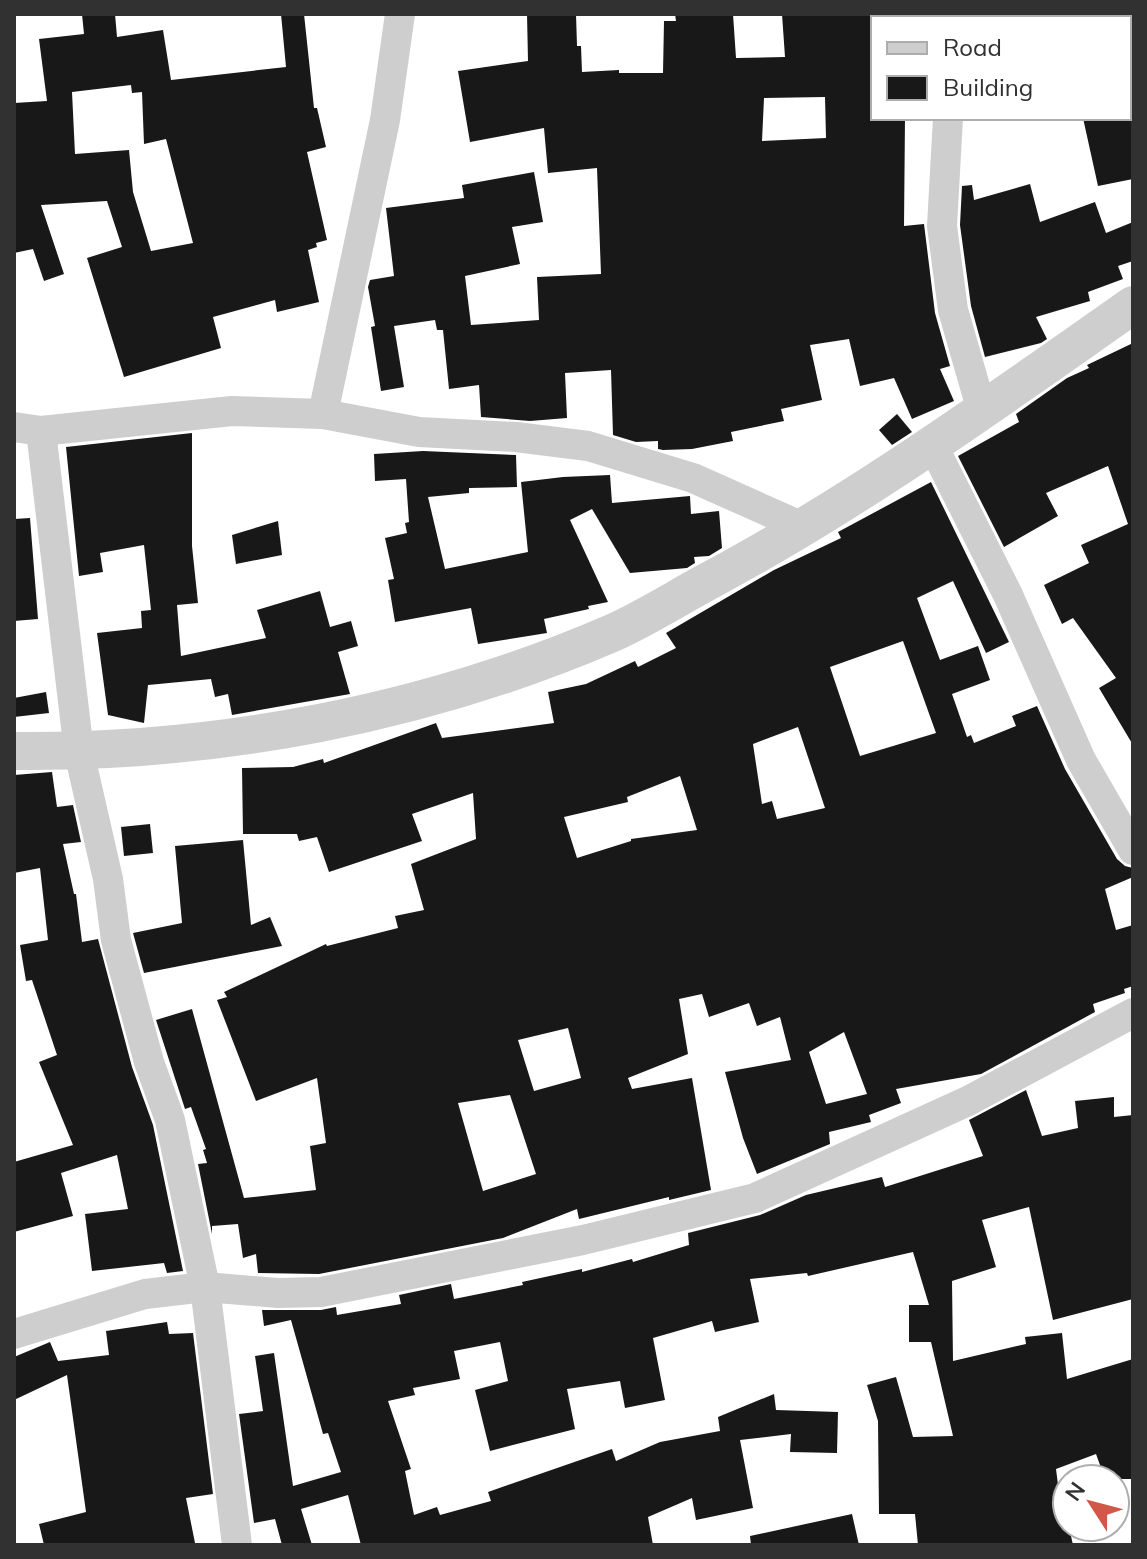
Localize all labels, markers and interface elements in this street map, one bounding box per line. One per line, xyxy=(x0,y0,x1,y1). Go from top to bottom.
legend xyxy=(871,16,1131,120)
text: Road xyxy=(943,32,1002,62)
text: Building xyxy=(943,72,1033,102)
north arrow xyxy=(1051,1463,1131,1543)
text: N xyxy=(1059,1476,1091,1506)

